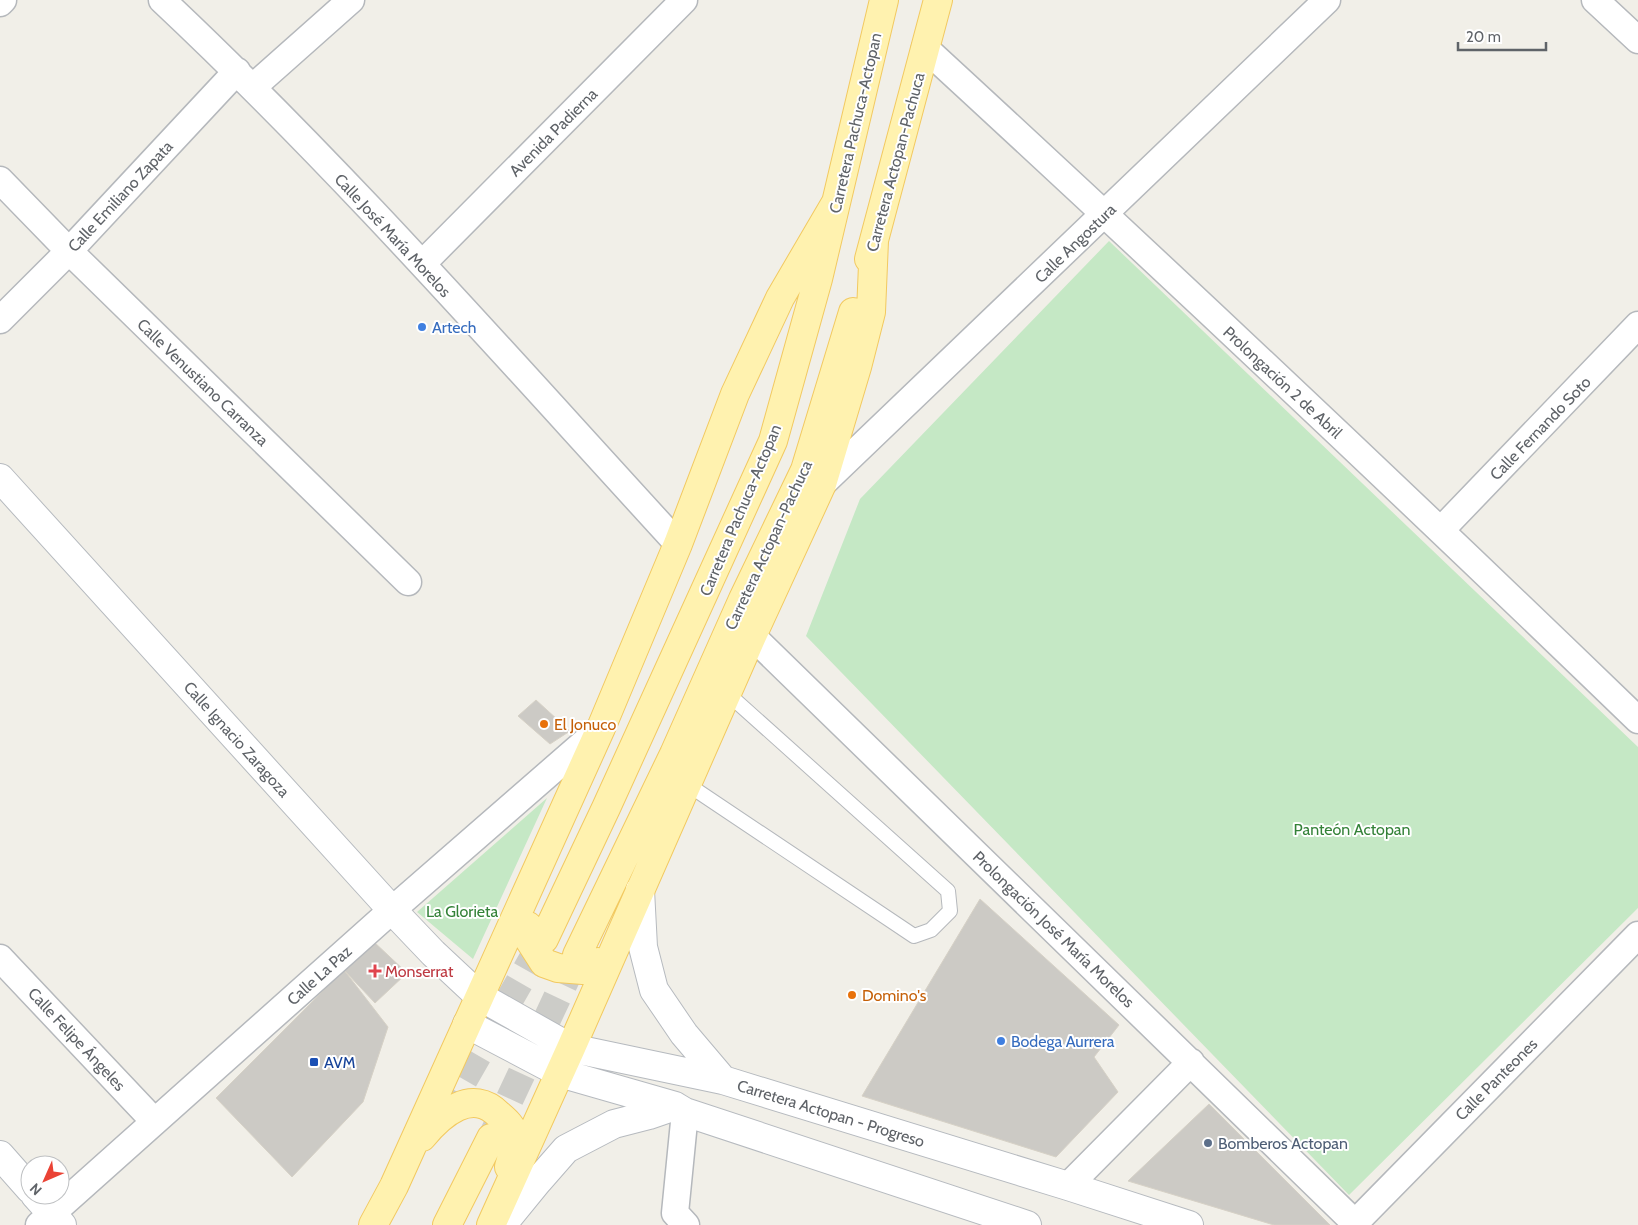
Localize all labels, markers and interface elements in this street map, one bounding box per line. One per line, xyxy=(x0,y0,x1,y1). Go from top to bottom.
scale bar xyxy=(1458,20,1546,52)
text: 20 m xyxy=(1466,28,1501,46)
street label: Carretera Pachuca-Actopan xyxy=(825,31,886,215)
street label: Carretera Actopan-Pachuca xyxy=(862,70,929,254)
street label: Avenida Padierna xyxy=(505,84,601,180)
street label: Calle Emiliano Zapata xyxy=(64,137,177,256)
street label: Calle José María Morelos xyxy=(330,170,455,301)
street label: Calle Angostura xyxy=(1031,200,1120,287)
street label: Calle Venustiano Carranza xyxy=(133,315,272,450)
place label: Artech xyxy=(432,318,476,337)
marker: Artech xyxy=(416,321,428,333)
street label: Prolongación 2 de Abril xyxy=(1219,322,1346,442)
street label: Calle Fernando Soto xyxy=(1486,372,1595,484)
street label: Carretera Pachuca-Actopan xyxy=(696,421,785,599)
street label: Carretera Actopan-Pachuca xyxy=(721,457,816,633)
street label: Calle Ignacio Zaragoza xyxy=(180,678,294,801)
place label: El Jonuco xyxy=(554,715,616,734)
marker: El Jonuco xyxy=(538,718,550,730)
park label: Panteón Actopan xyxy=(1294,820,1410,839)
street label: Prolongación José María Morelos xyxy=(969,847,1139,1012)
park label: La Glorieta xyxy=(426,902,498,921)
street label: Calle La Paz xyxy=(283,941,356,1009)
place label: Monserrat xyxy=(385,962,454,981)
marker: Monserrat xyxy=(369,965,381,977)
street label: Calle Felipe Ángeles xyxy=(24,984,130,1095)
place label: Domino's xyxy=(862,986,927,1005)
marker: Domino's xyxy=(846,989,858,1001)
place label: Bodega Aurrera xyxy=(1011,1032,1115,1051)
street label: Calle Panteones xyxy=(1451,1034,1542,1124)
marker: Bodega Aurrera xyxy=(995,1035,1007,1047)
place label: AVM xyxy=(324,1053,356,1072)
marker: AVM xyxy=(308,1056,320,1068)
street label: Carretera Actopan - Progreso xyxy=(735,1076,927,1151)
place label: Bomberos Actopan xyxy=(1218,1134,1348,1153)
marker: Bomberos Actopan xyxy=(1202,1137,1214,1149)
north arrow xyxy=(20,1155,70,1205)
text: N xyxy=(26,1179,46,1199)

